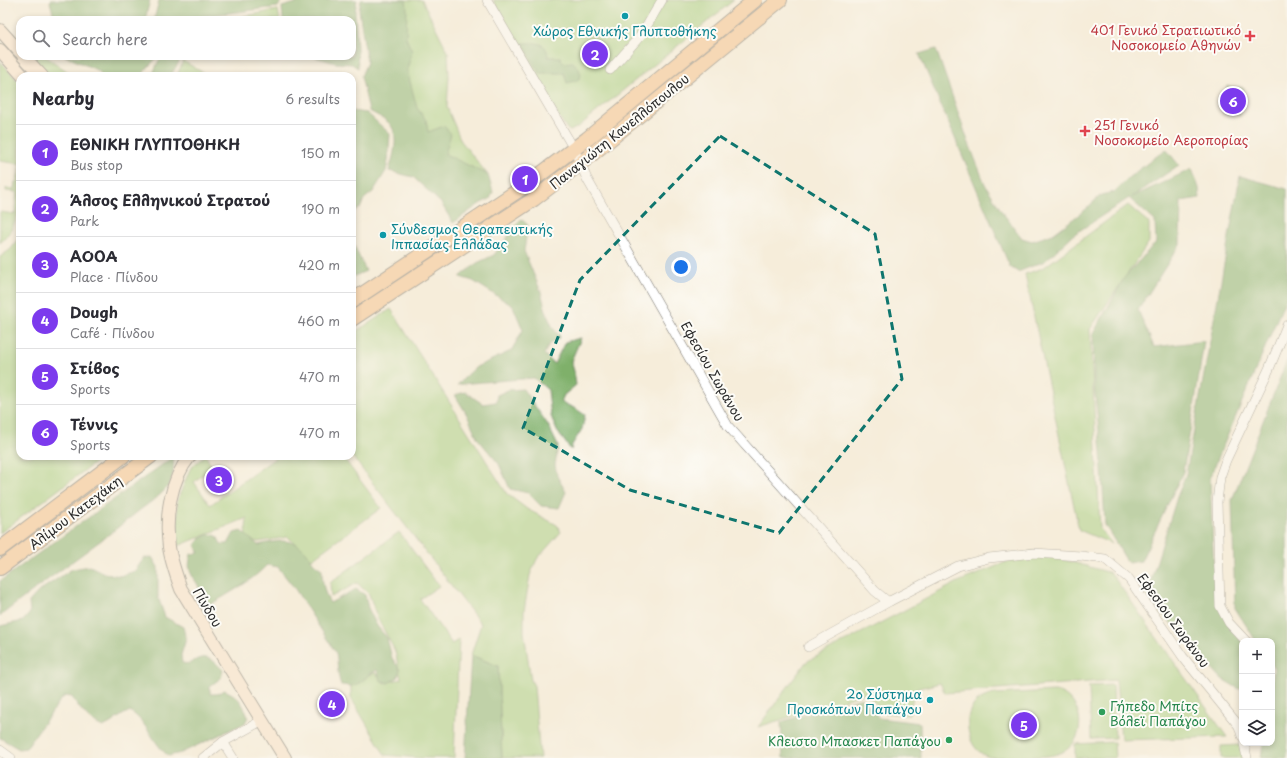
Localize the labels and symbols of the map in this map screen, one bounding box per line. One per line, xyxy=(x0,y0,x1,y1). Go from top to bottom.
marker: Χώρος Εθνικής Γλυπτοθήκης xyxy=(620,11,630,21)
place label: 401 Γενικό Στρατιωτικό Νοσοκομείο Αθηνών xyxy=(1090,20,1241,54)
place label: Χώρος Εθνικής Γλυπτοθήκης xyxy=(533,21,717,40)
marker: 401 Γενικό Στρατιωτικό Νοσοκομείο Αθηνών xyxy=(1244,30,1256,42)
pin: 2 xyxy=(582,39,608,69)
street label: Παναγιώτη Κανελλόπουλου xyxy=(545,69,693,193)
pin: 6 xyxy=(1220,86,1246,116)
place label: 251 Γενικό Νοσοκομείο Αεροπορίας xyxy=(1094,115,1249,149)
marker: 251 Γενικό Νοσοκομείο Αεροπορίας xyxy=(1079,125,1091,137)
pin: 1 xyxy=(512,164,538,194)
place label: Σύνδεσμος Θεραπευτικής Ιππασίας Ελλάδας xyxy=(391,219,553,253)
marker: Σύνδεσμος Θεραπευτικής Ιππασίας Ελλάδας xyxy=(378,230,388,240)
your location xyxy=(671,257,691,277)
street label: Εφεσίου Σωράνου xyxy=(677,318,749,424)
pin: 3 xyxy=(206,465,232,495)
street label: Αλίμου Κατεχάκη xyxy=(24,471,126,553)
street label: Εφεσίου Σωράνου xyxy=(1133,569,1215,671)
street label: Πίνδου xyxy=(189,584,227,630)
place label: 2ο Σύστημα Προσκόπων Παπάγου xyxy=(787,684,923,718)
pin: 4 xyxy=(319,689,345,719)
marker: 2ο Σύστημα Προσκόπων Παπάγου xyxy=(925,695,935,705)
place label: Γήπεδο Μπίτς Βόλεϊ Παπάγου xyxy=(1110,696,1206,730)
marker: Γήπεδο Μπίτς Βόλεϊ Παπάγου xyxy=(1097,707,1107,717)
pin: 5 xyxy=(1011,710,1037,740)
place label: Κλειστο Μπασκετ Παπάγου xyxy=(768,731,941,750)
marker: Κλειστο Μπασκετ Παπάγου xyxy=(944,735,954,745)

